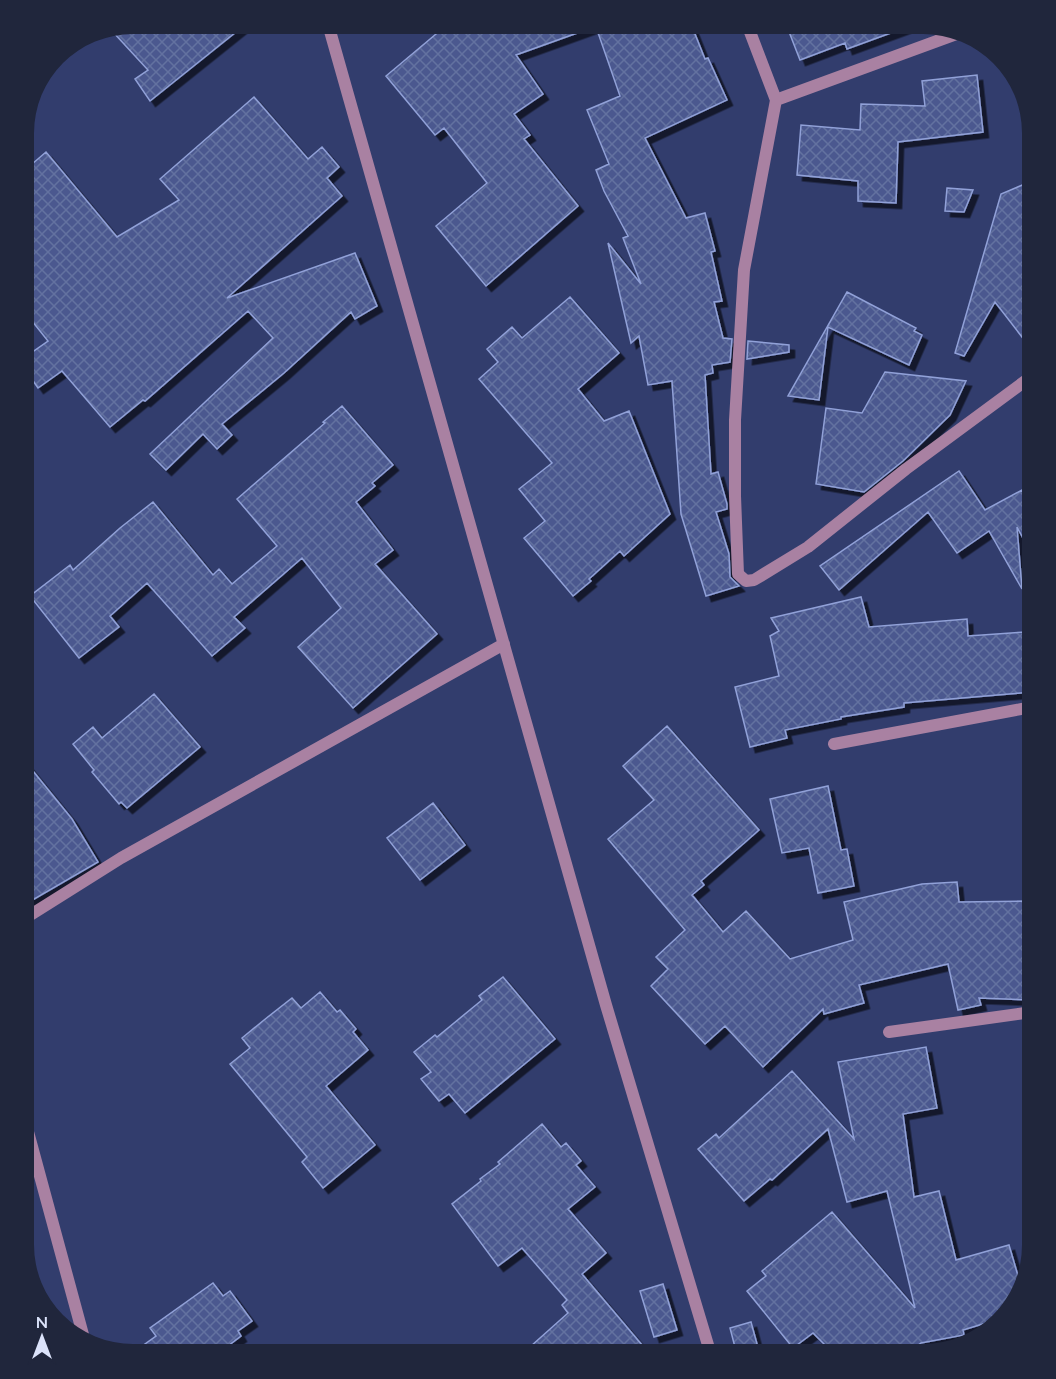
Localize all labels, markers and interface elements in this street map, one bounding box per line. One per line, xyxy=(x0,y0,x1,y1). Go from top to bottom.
north arrow xyxy=(12,1307,72,1367)
text: N xyxy=(36,1312,48,1331)

